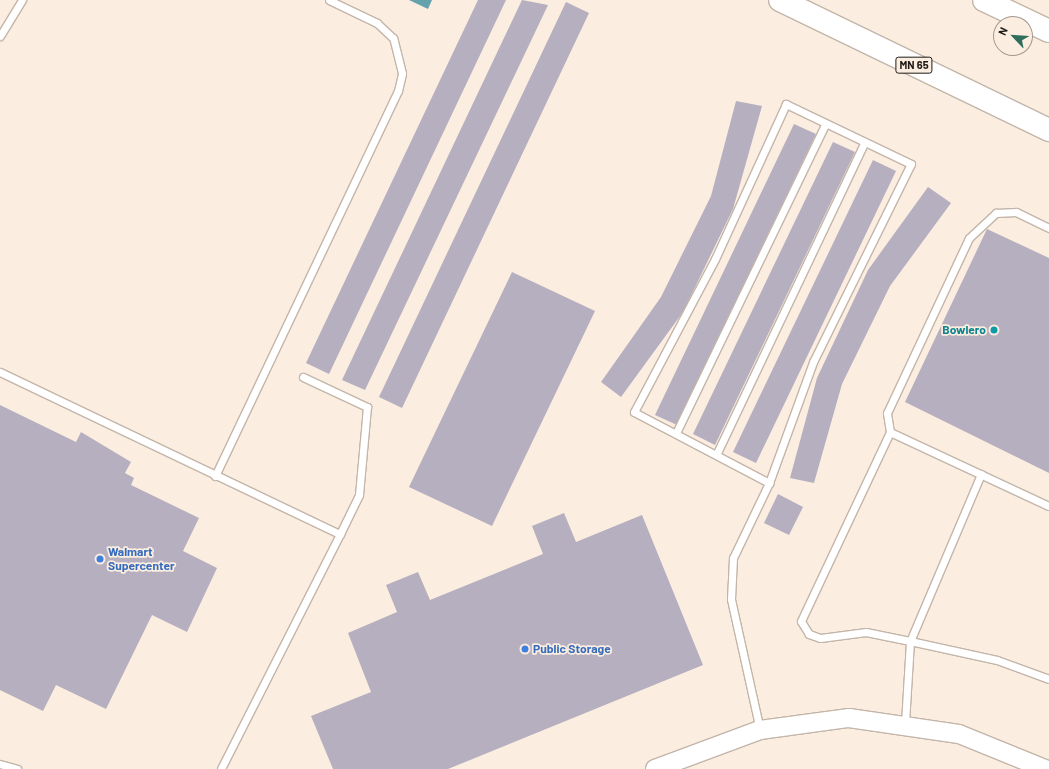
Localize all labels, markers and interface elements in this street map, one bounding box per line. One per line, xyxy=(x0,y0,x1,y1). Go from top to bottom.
north arrow xyxy=(993,16,1033,56)
text: N xyxy=(995,25,1010,37)
road number: MN 65 xyxy=(895,56,933,74)
place label: Bowlero xyxy=(942,323,986,337)
marker: Bowlero xyxy=(989,325,999,335)
place label: Walmart Supercenter xyxy=(108,545,175,573)
marker: Walmart Supercenter xyxy=(95,554,105,564)
place label: Public Storage xyxy=(533,642,611,656)
marker: Public Storage xyxy=(520,644,530,654)

